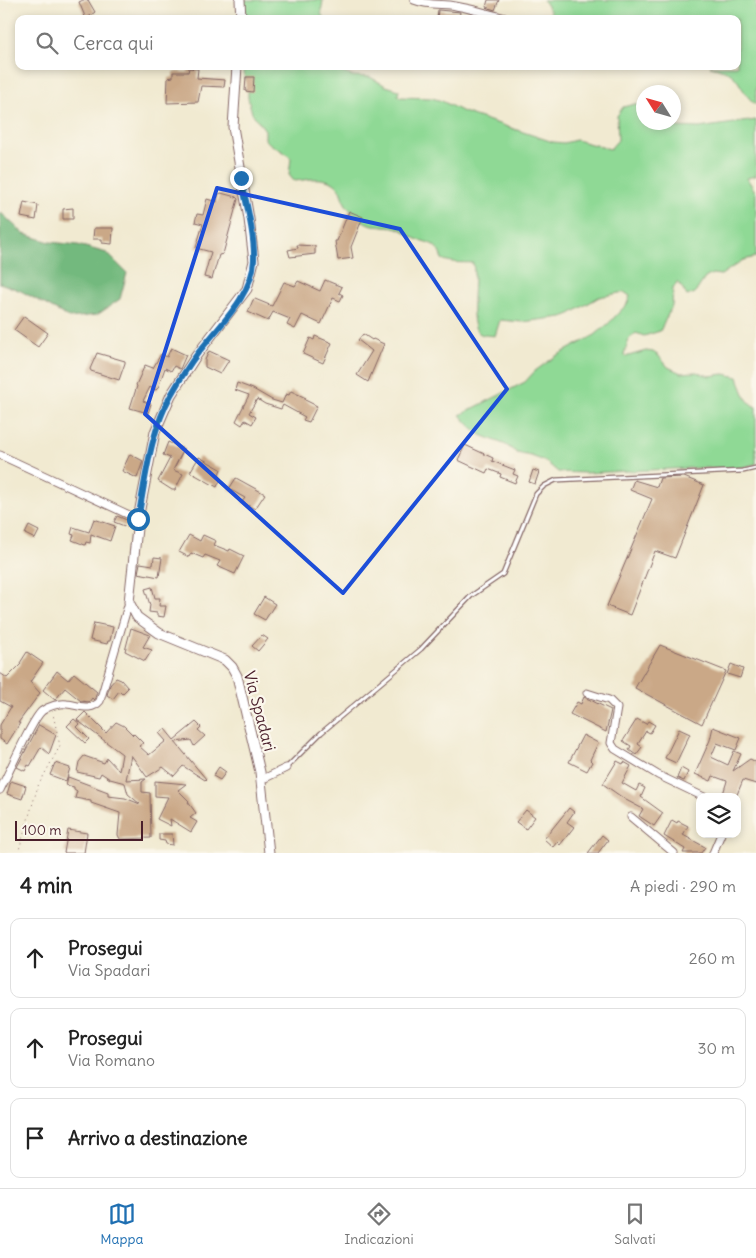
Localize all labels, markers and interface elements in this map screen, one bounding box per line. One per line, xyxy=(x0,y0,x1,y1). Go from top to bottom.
search box xyxy=(15,15,741,70)
icon: search xyxy=(33,29,61,57)
text: Cerca qui xyxy=(73,31,154,55)
north arrow xyxy=(636,85,681,130)
route end xyxy=(230,167,253,190)
route start xyxy=(127,508,150,531)
street label: Via Spadari xyxy=(240,669,280,753)
map controls xyxy=(696,793,741,838)
button: layers xyxy=(696,793,741,838)
scale bar xyxy=(15,818,142,841)
text: 100 m xyxy=(22,821,62,839)
text: 4 min xyxy=(20,872,72,899)
text: A piedi · 290 m xyxy=(630,876,736,896)
text: Prosegui xyxy=(68,936,143,960)
icon: ahead xyxy=(21,944,49,972)
text: 260 m xyxy=(689,948,735,968)
text: Via Spadari xyxy=(68,960,150,980)
text: Prosegui xyxy=(68,1026,143,1050)
icon: ahead xyxy=(21,1034,49,1062)
text: 30 m xyxy=(698,1038,735,1058)
text: Via Romano xyxy=(68,1050,155,1070)
icon: arrive xyxy=(21,1124,49,1152)
text: Arrivo a destinazione xyxy=(68,1126,247,1150)
tab: Mappa xyxy=(100,1200,144,1248)
tab: Indicazioni xyxy=(344,1200,414,1248)
tab: Salvati xyxy=(614,1200,656,1248)

